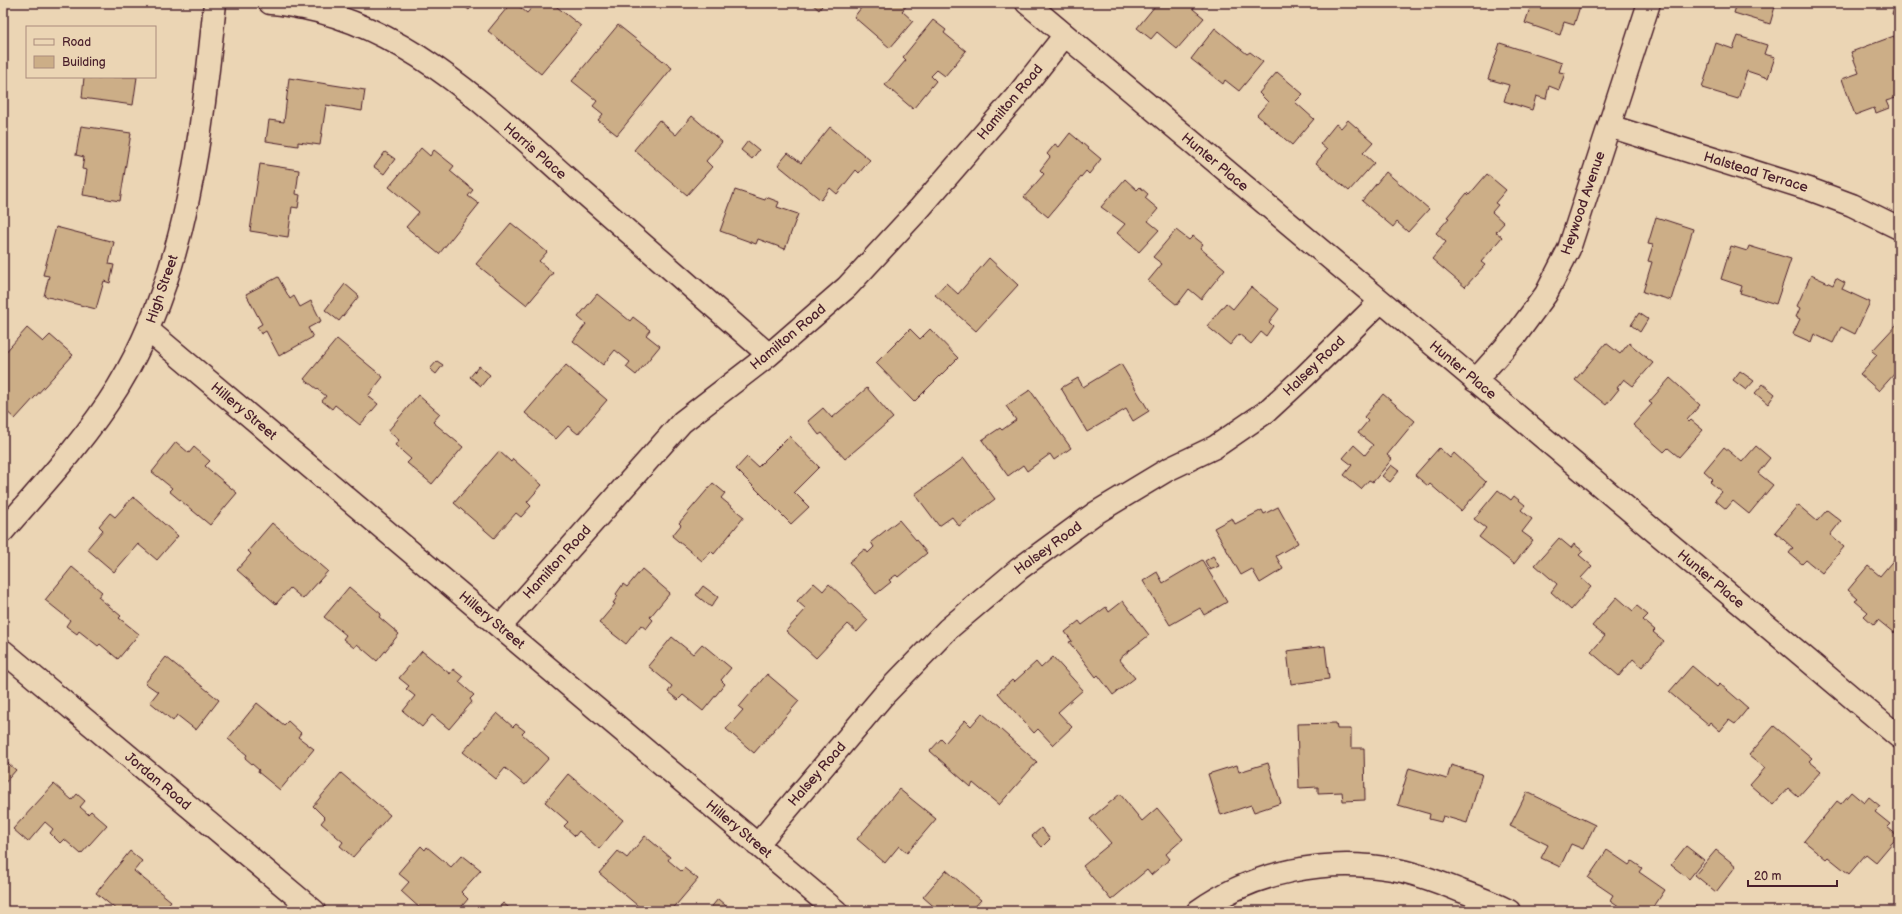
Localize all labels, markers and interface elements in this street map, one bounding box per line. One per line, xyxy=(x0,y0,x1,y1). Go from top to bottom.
legend xyxy=(26,26,156,78)
text: Road xyxy=(62,35,91,50)
text: Building xyxy=(62,55,106,70)
street label: Hamilton Road xyxy=(973,61,1047,143)
street label: Harris Place xyxy=(500,119,570,183)
street label: Hunter Place xyxy=(1178,129,1252,195)
street label: Halstead Terrace xyxy=(1702,148,1810,196)
street label: Heywood Avenue xyxy=(1557,149,1609,257)
street label: High Street xyxy=(142,252,182,325)
street label: Hamilton Road xyxy=(747,300,829,374)
street label: Halsey Road xyxy=(1280,332,1348,400)
street label: Hunter Place xyxy=(1426,337,1500,403)
street label: Hillery Street xyxy=(207,378,281,444)
street label: Halsey Road xyxy=(1011,518,1085,578)
street label: Hamilton Road xyxy=(519,522,595,602)
street label: Hunter Place xyxy=(1674,546,1748,612)
street label: Hillery Street xyxy=(455,587,529,653)
street label: Halsey Road xyxy=(785,738,849,810)
street label: Jordan Road xyxy=(121,748,195,814)
street label: Hillery Street xyxy=(702,796,776,862)
scale bar xyxy=(1748,862,1837,888)
text: 20 m xyxy=(1754,869,1781,884)

